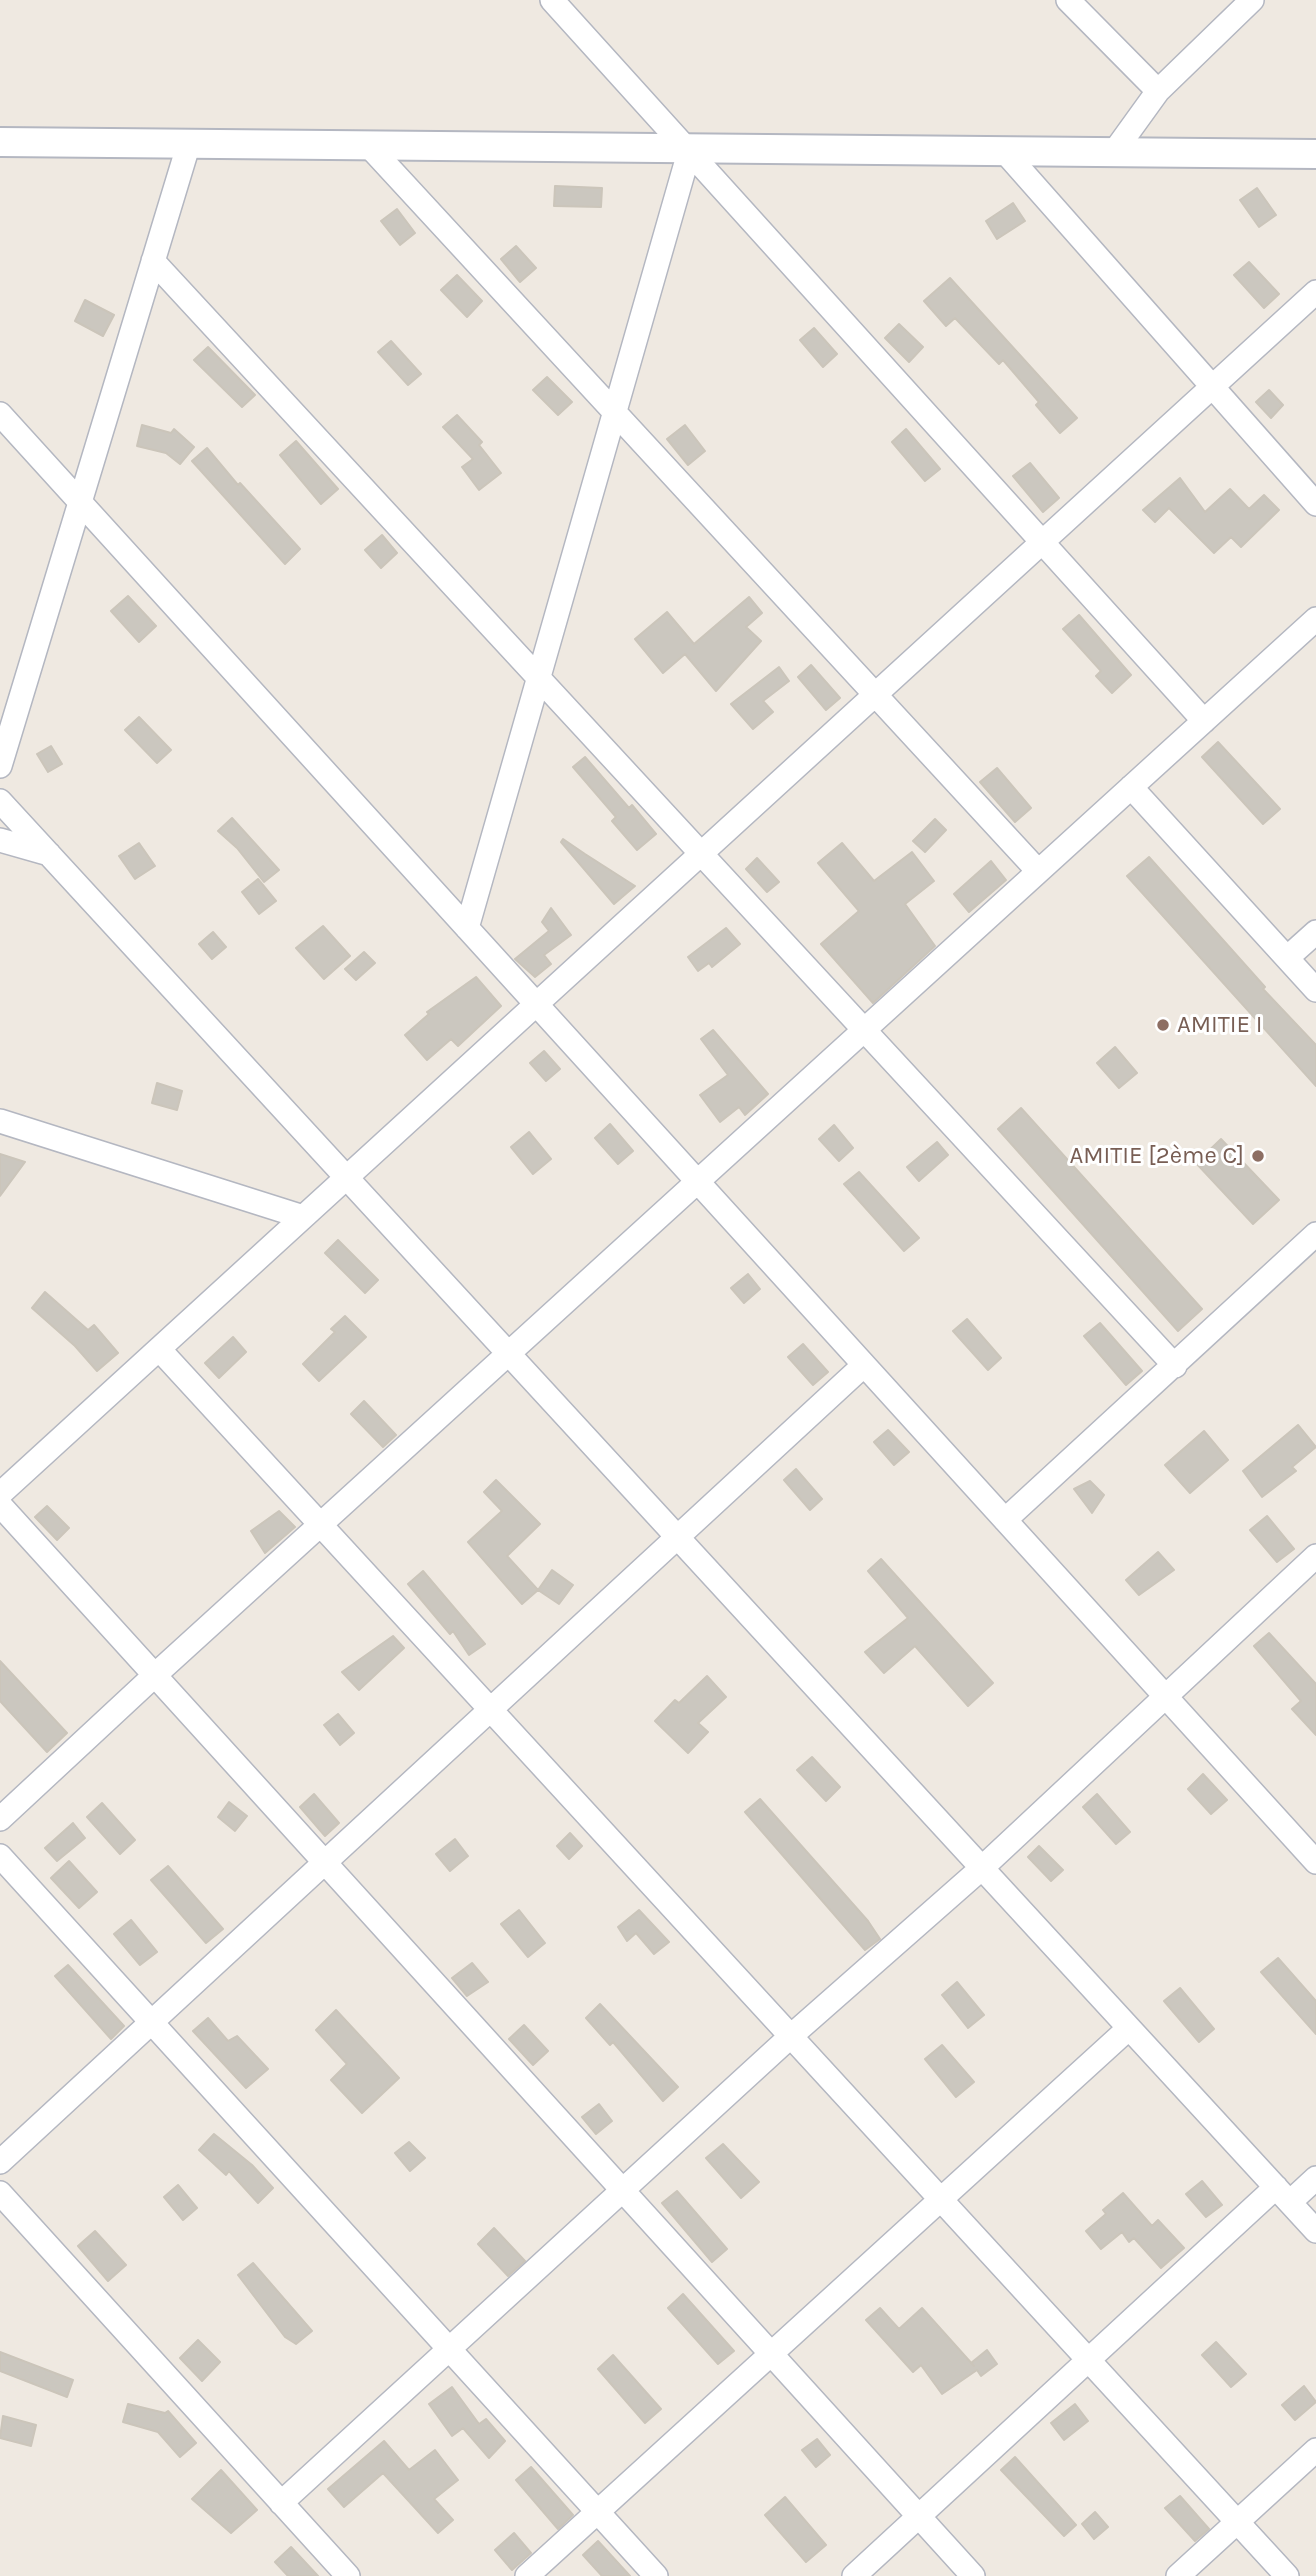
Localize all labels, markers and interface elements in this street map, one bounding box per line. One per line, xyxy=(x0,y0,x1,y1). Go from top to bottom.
place label: AMITIE I xyxy=(1177,1011,1262,1039)
marker: AMITIE I xyxy=(1155,1017,1171,1033)
place label: AMITIE [2ème C] xyxy=(1069,1142,1244,1170)
marker: AMITIE [2ème C] xyxy=(1250,1148,1266,1164)

